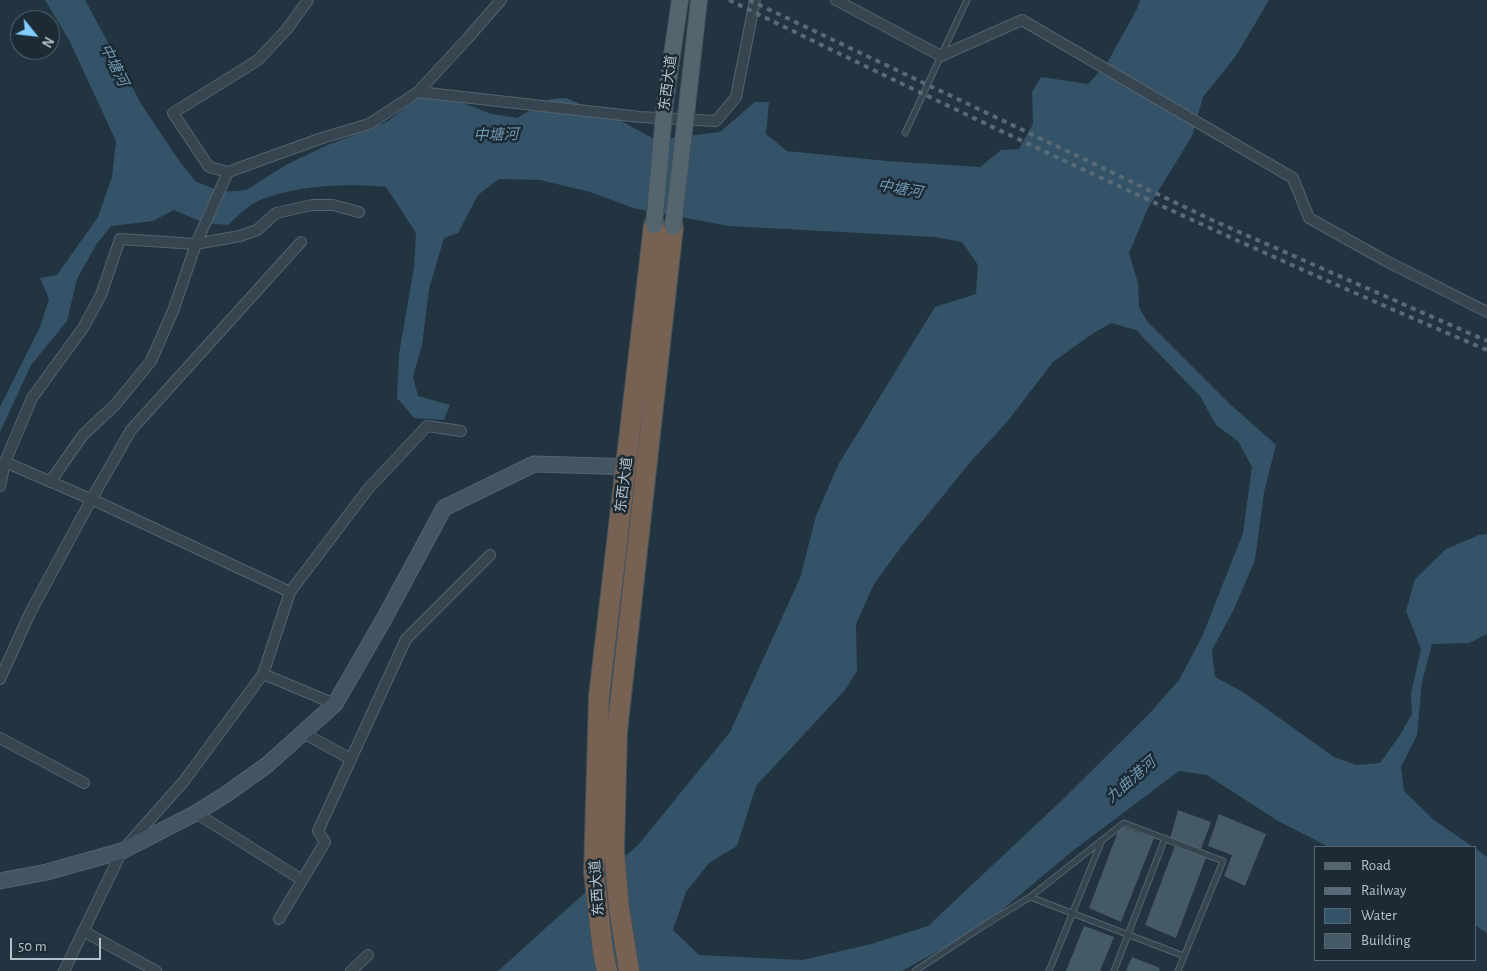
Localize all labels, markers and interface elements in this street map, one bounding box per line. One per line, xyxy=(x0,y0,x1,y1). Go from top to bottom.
north arrow xyxy=(10,10,60,60)
text: N xyxy=(39,34,56,49)
water label: 中塘河 xyxy=(96,41,132,89)
street label: 东西大道 xyxy=(656,54,680,112)
water label: 中塘河 xyxy=(473,126,519,144)
water label: 中塘河 xyxy=(876,176,924,202)
street label: 东西大道 xyxy=(612,456,636,514)
water label: 九曲港河 xyxy=(1102,754,1160,806)
legend xyxy=(1314,846,1477,961)
text: Road xyxy=(1361,858,1391,873)
street label: 东西大道 xyxy=(587,859,607,917)
text: Railway xyxy=(1361,883,1406,898)
text: Water xyxy=(1361,908,1397,923)
scale bar xyxy=(12,928,104,960)
text: Building xyxy=(1361,933,1411,948)
text: 50 m xyxy=(18,939,47,954)

